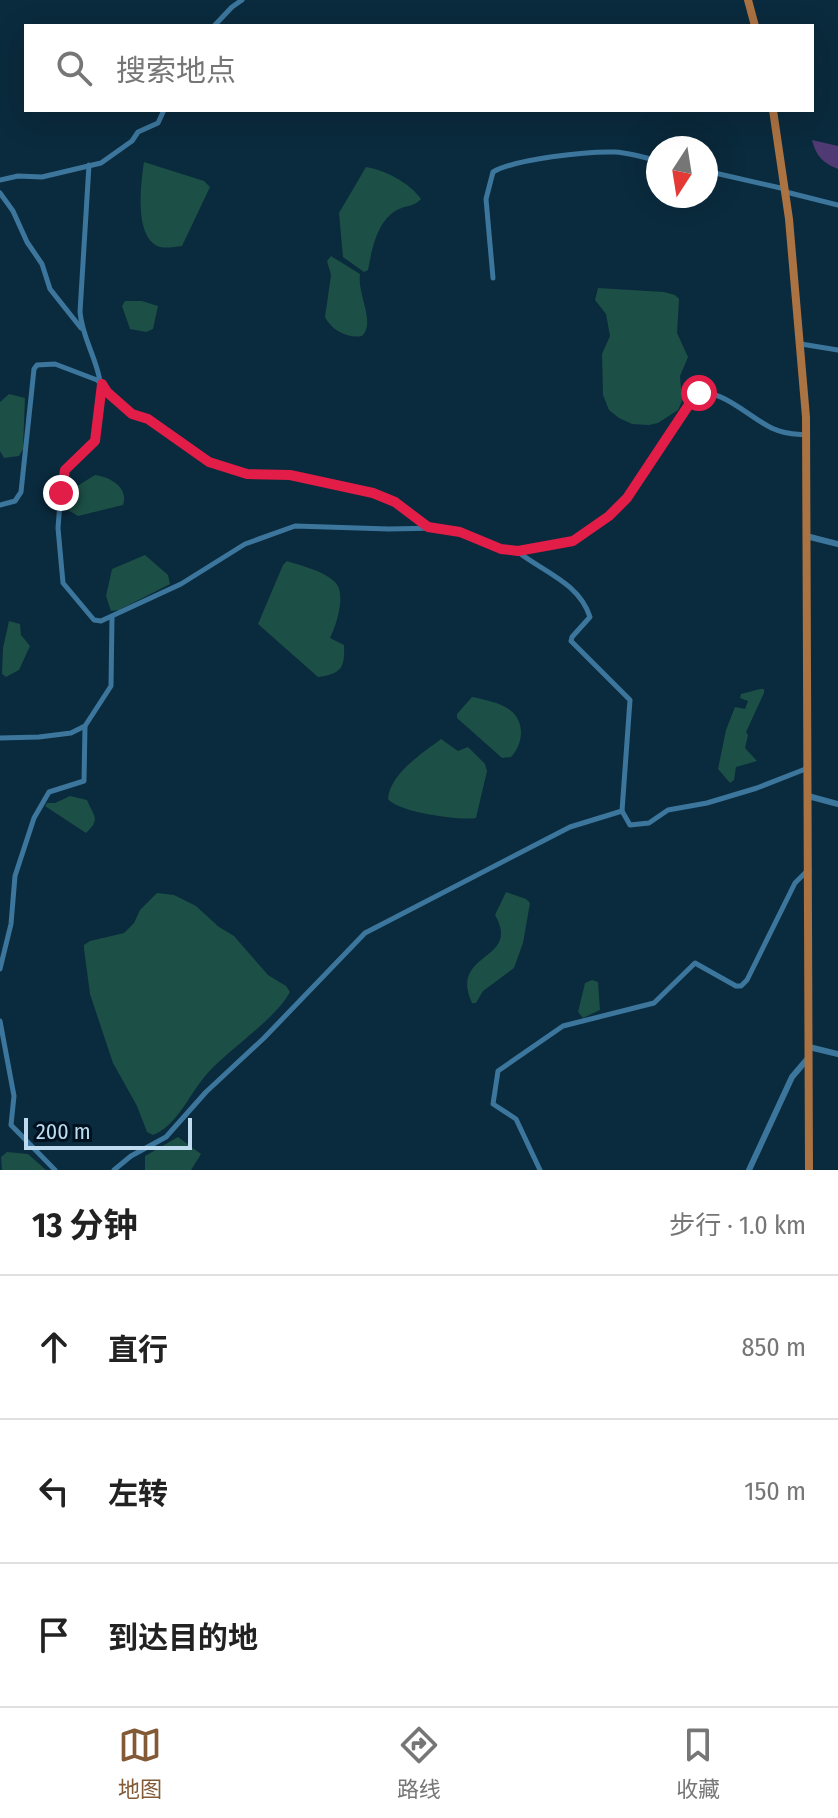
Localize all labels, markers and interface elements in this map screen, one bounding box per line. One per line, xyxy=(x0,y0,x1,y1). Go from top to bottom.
search box xyxy=(24,24,814,112)
icon: search xyxy=(52,46,96,90)
text: 搜索地点 xyxy=(116,53,236,89)
north arrow xyxy=(646,136,718,208)
route start xyxy=(681,375,717,411)
route end xyxy=(43,475,79,511)
scale bar xyxy=(24,1114,192,1150)
text: 200 m xyxy=(36,1118,91,1145)
text: 13 分钟 xyxy=(32,1205,138,1246)
text: 步行 · 1.0 km xyxy=(669,1210,806,1241)
icon: ahead xyxy=(32,1325,76,1369)
text: 直行 xyxy=(108,1332,168,1368)
text: 850 m xyxy=(741,1332,806,1363)
icon: left xyxy=(32,1469,76,1513)
text: 左转 xyxy=(108,1476,168,1512)
text: 150 m xyxy=(744,1476,806,1507)
icon: arrive xyxy=(32,1613,76,1657)
text: 到达目的地 xyxy=(108,1620,258,1656)
tab: 地图 xyxy=(118,1723,162,1803)
tab: 路线 xyxy=(397,1723,441,1803)
tab: 收藏 xyxy=(676,1723,720,1803)

